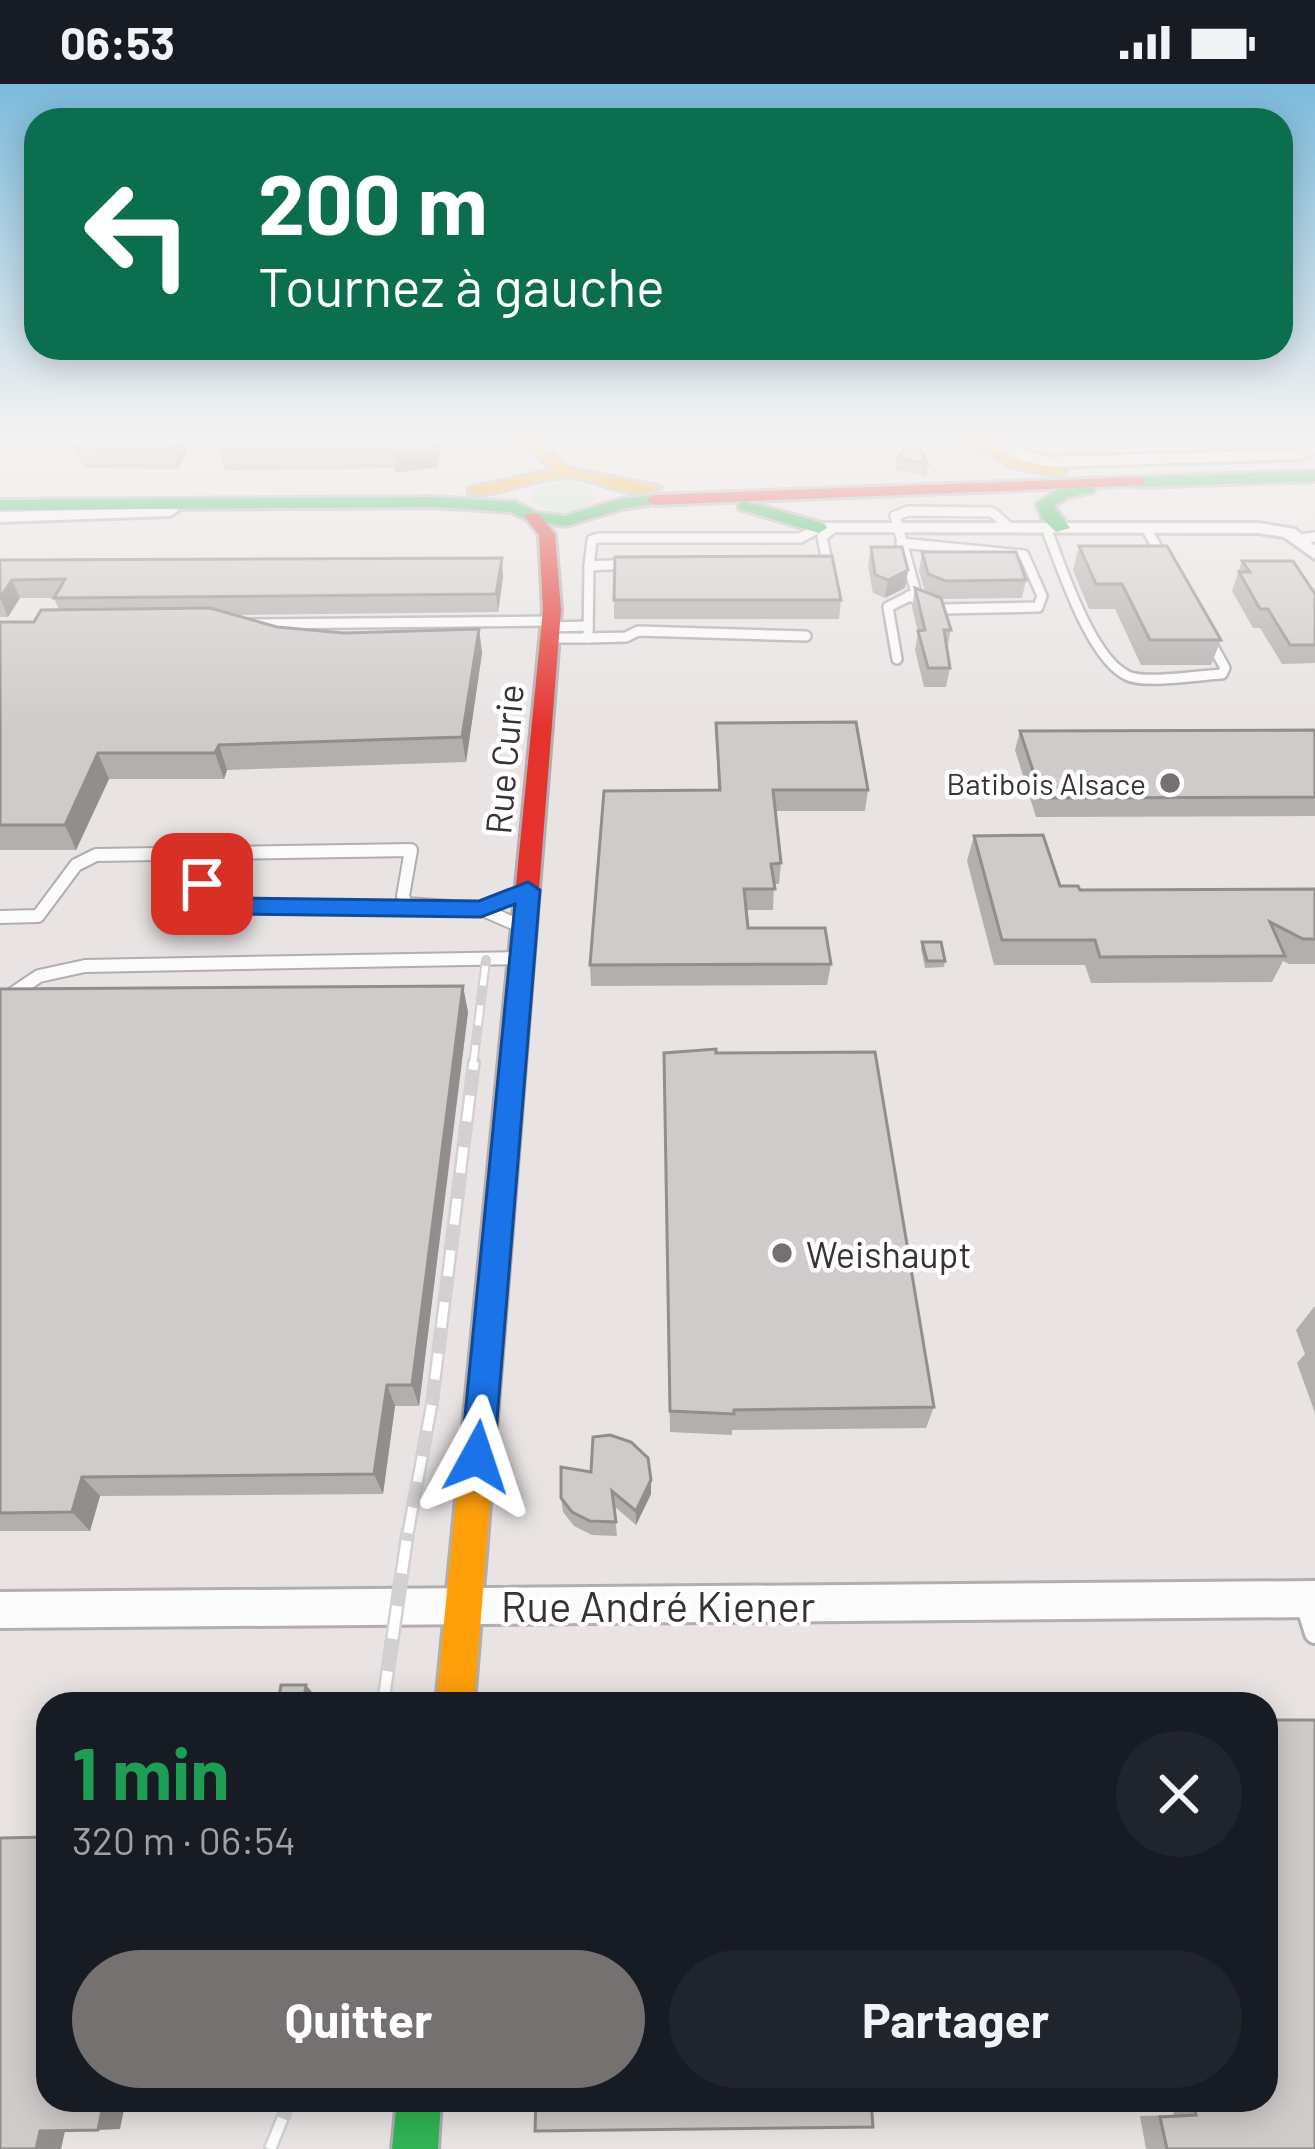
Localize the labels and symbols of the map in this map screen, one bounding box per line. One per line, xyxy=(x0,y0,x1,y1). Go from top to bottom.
street label: Rue Curie xyxy=(475,682,531,836)
place label: Batibois Alsace xyxy=(947,765,1146,801)
marker: Batibois Alsace xyxy=(1157,770,1183,796)
pin xyxy=(151,833,253,935)
place label: Weishaupt xyxy=(806,1232,972,1275)
marker: Weishaupt xyxy=(769,1240,795,1266)
position arrow xyxy=(414,1394,540,1520)
street label: Rue André Kiener xyxy=(501,1580,815,1630)

